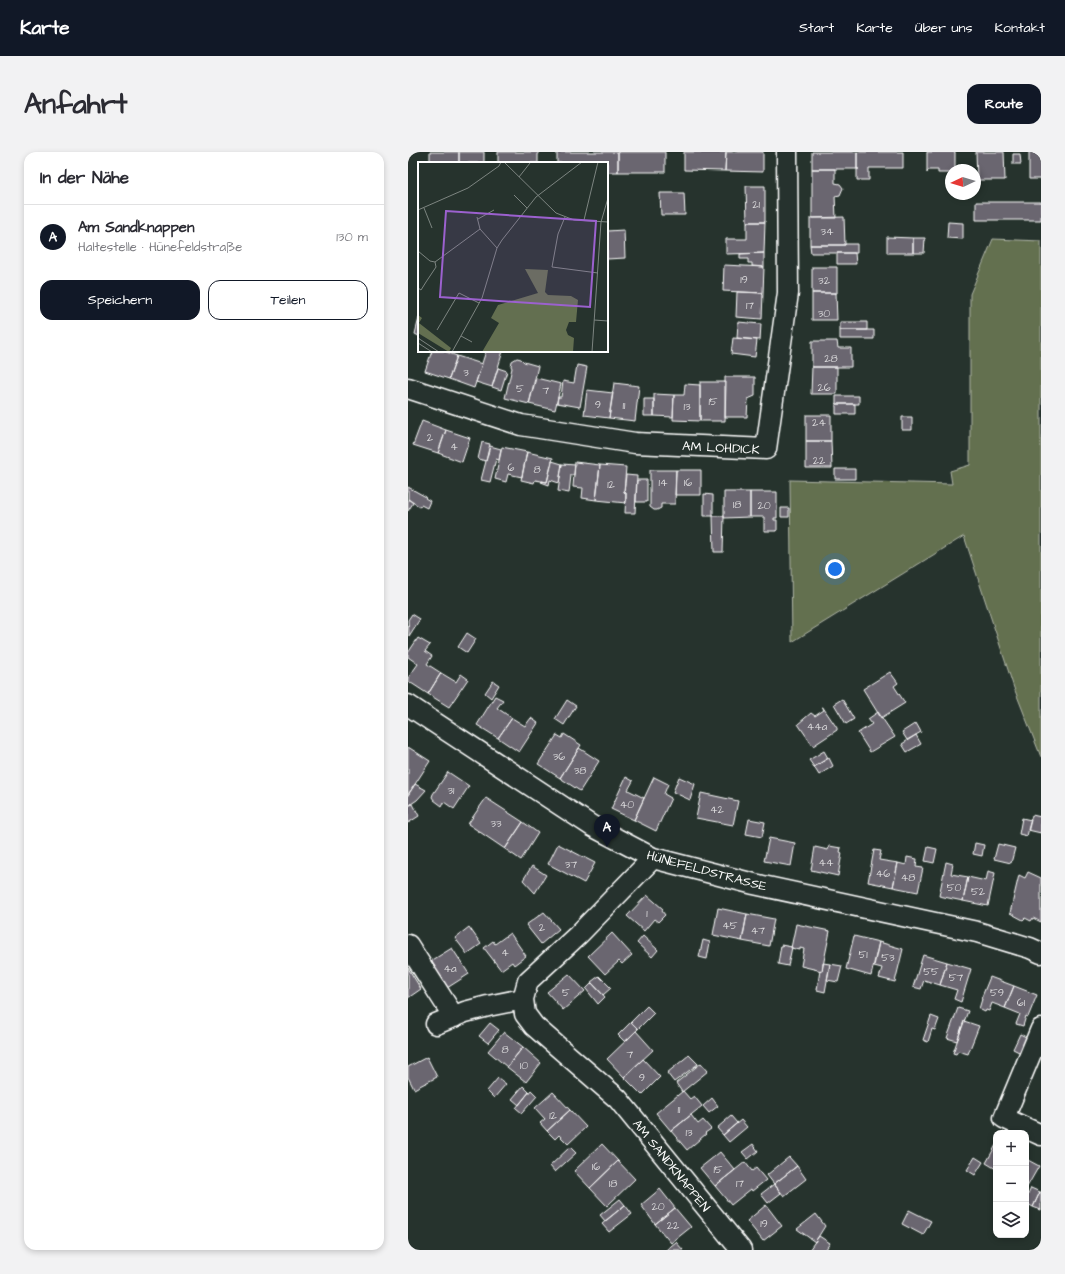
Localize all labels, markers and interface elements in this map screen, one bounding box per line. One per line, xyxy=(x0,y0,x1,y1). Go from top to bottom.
text: Karte xyxy=(20,15,70,42)
text: Start xyxy=(799,18,834,38)
text: Karte xyxy=(856,18,893,38)
text: Über uns xyxy=(915,18,973,38)
text: Kontakt xyxy=(995,18,1045,38)
button: Route xyxy=(967,84,1041,124)
text: Anfahrt xyxy=(24,85,127,124)
inset map xyxy=(418,162,608,352)
north arrow xyxy=(945,164,981,200)
text: In der Nähe xyxy=(40,166,129,190)
house number: 21 xyxy=(752,197,760,212)
text: Am Sandknappen xyxy=(78,217,194,238)
house number: 34 xyxy=(820,224,834,239)
text: A xyxy=(49,228,57,246)
text: 130 m xyxy=(336,228,368,246)
text: Haltestelle · Hünefeldstraße xyxy=(78,238,242,256)
house number: 19 xyxy=(740,272,748,287)
house number: 32 xyxy=(818,273,831,288)
button: Speichern xyxy=(40,280,200,320)
button: Teilen xyxy=(208,280,368,320)
house number: 17 xyxy=(746,298,754,313)
house number: 30 xyxy=(818,306,830,321)
house number: 28 xyxy=(824,351,838,366)
house number: 3 xyxy=(463,365,469,380)
house number: 26 xyxy=(817,380,831,395)
house number: 5 xyxy=(516,381,524,396)
house number: 7 xyxy=(543,383,550,398)
house number: 15 xyxy=(708,394,718,409)
house number: 9 xyxy=(595,397,601,412)
house number: 11 xyxy=(623,398,626,413)
house number: 13 xyxy=(683,399,691,414)
house number: 24 xyxy=(812,415,826,430)
house number: 2 xyxy=(427,430,434,445)
street label: AM LOHDICK xyxy=(682,437,760,459)
house number: 4 xyxy=(450,439,458,454)
house number: 22 xyxy=(813,453,826,468)
house number: 6 xyxy=(508,460,515,475)
house number: 8 xyxy=(533,462,541,477)
house number: 14 xyxy=(659,475,668,490)
house number: 16 xyxy=(684,475,692,490)
house number: 12 xyxy=(607,477,616,492)
house number: 18 xyxy=(733,497,741,512)
house number: 20 xyxy=(757,498,771,513)
your location xyxy=(825,559,845,579)
house number: 44a xyxy=(807,719,828,734)
house number: 36 xyxy=(553,749,565,764)
house number: 38 xyxy=(574,763,586,778)
house number: 31 xyxy=(447,783,455,798)
house number: 40 xyxy=(620,797,634,812)
house number: 42 xyxy=(710,802,725,817)
pin: A xyxy=(594,814,620,847)
house number: 33 xyxy=(490,816,502,831)
street label: HÜNEFELDSTRASSE xyxy=(645,846,769,896)
house number: 44 xyxy=(819,855,834,870)
house number: 37 xyxy=(565,857,577,872)
house number: 46 xyxy=(876,866,890,881)
house number: 48 xyxy=(901,870,915,885)
house number: 50 xyxy=(947,880,961,895)
house number: 52 xyxy=(971,884,986,899)
house number: 1 xyxy=(646,906,648,921)
house number: 45 xyxy=(722,918,738,933)
house number: 2 xyxy=(539,920,546,935)
house number: 47 xyxy=(751,923,765,938)
house number: 4 xyxy=(501,945,509,960)
house number: 51 xyxy=(858,947,868,962)
house number: 53 xyxy=(881,950,895,965)
house number: 4a xyxy=(443,961,457,976)
house number: 55 xyxy=(923,964,939,979)
house number: 57 xyxy=(949,970,964,985)
house number: 5 xyxy=(562,985,570,1000)
house number: 59 xyxy=(990,985,1004,1000)
house number: 61 xyxy=(1017,995,1026,1010)
house number: 8 xyxy=(501,1042,509,1057)
house number: 7 xyxy=(627,1047,634,1062)
house number: 10 xyxy=(520,1058,528,1073)
house number: 9 xyxy=(639,1070,645,1085)
house number: 11 xyxy=(678,1102,681,1117)
house number: 12 xyxy=(549,1108,558,1123)
street label: AM SANDKNAPPEN xyxy=(628,1116,714,1216)
house number: 13 xyxy=(685,1125,693,1140)
map controls xyxy=(993,1130,1029,1238)
button: + xyxy=(993,1130,1029,1166)
house number: 16 xyxy=(592,1159,600,1174)
house number: 15 xyxy=(713,1162,723,1177)
button: − xyxy=(993,1166,1029,1202)
house number: 18 xyxy=(609,1176,617,1191)
house number: 17 xyxy=(736,1176,744,1191)
house number: 20 xyxy=(651,1199,665,1214)
button: layers xyxy=(993,1202,1029,1238)
house number: 19 xyxy=(760,1216,768,1231)
house number: 22 xyxy=(667,1218,680,1233)

